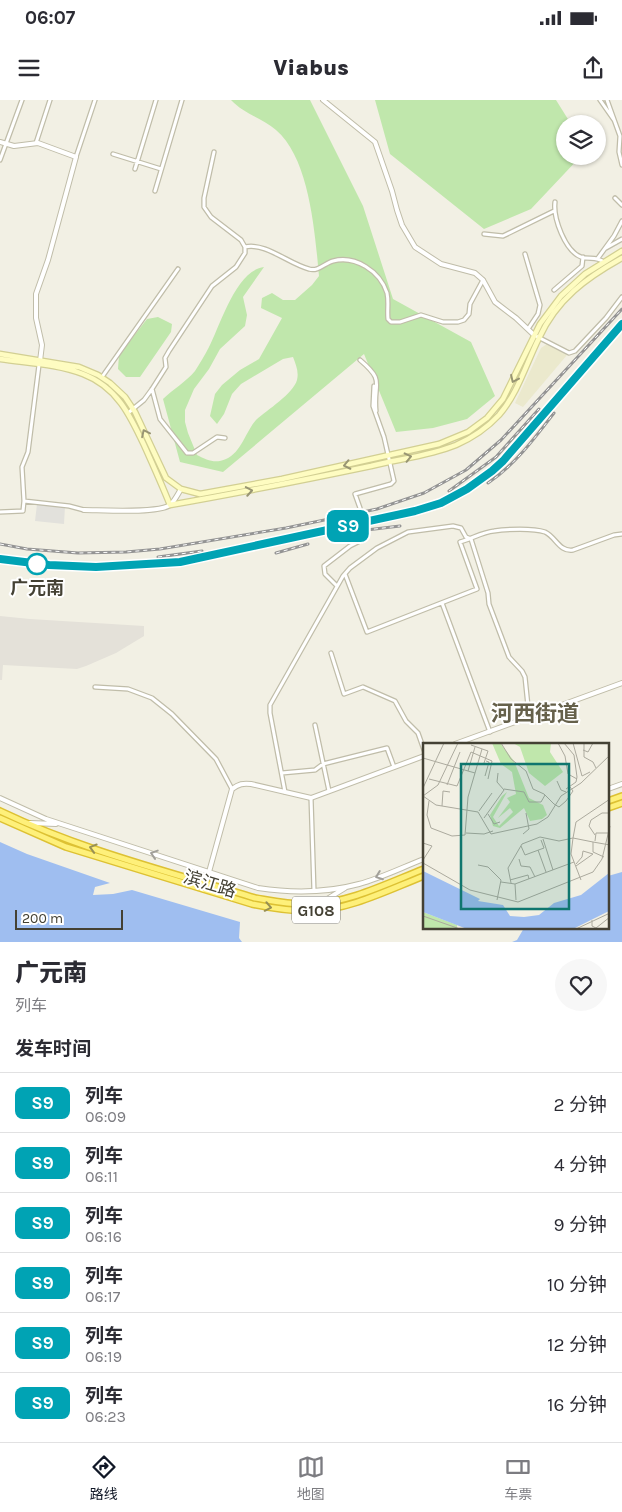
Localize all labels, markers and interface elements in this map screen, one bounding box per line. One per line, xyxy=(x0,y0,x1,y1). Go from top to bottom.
text: 06:07 xyxy=(25,7,75,29)
icon: menu xyxy=(15,54,43,82)
icon: share xyxy=(579,54,607,82)
text: Viabus xyxy=(273,55,349,81)
map controls xyxy=(556,115,606,165)
button: layers xyxy=(556,115,606,165)
one-way arrow xyxy=(510,374,520,383)
one-way arrow xyxy=(141,429,151,438)
one-way arrow xyxy=(403,453,412,463)
one-way arrow xyxy=(342,459,351,470)
one-way arrow xyxy=(244,487,253,497)
line badge: S9 xyxy=(326,510,370,542)
text: S9 xyxy=(337,515,359,537)
marker: 广元南 xyxy=(26,553,48,575)
place label: 广元南 xyxy=(10,577,64,599)
district label: 河西街道 xyxy=(491,701,579,727)
inset map xyxy=(423,743,610,929)
one-way arrow xyxy=(89,844,97,854)
one-way arrow xyxy=(150,850,159,860)
street label: 滨江路 xyxy=(181,866,239,902)
one-way arrow xyxy=(375,870,384,881)
road number: G108 xyxy=(292,896,340,924)
one-way arrow xyxy=(264,902,272,912)
scale bar xyxy=(15,907,122,930)
text: 200 m xyxy=(22,910,63,927)
text: 广元南 xyxy=(15,959,87,987)
button: heart xyxy=(555,959,607,1011)
text: 列车 xyxy=(15,996,47,1015)
text: 发车时间 xyxy=(15,1038,91,1060)
text: 列车 xyxy=(85,1085,123,1107)
text: S9 xyxy=(31,1092,54,1114)
text: 2 分钟 xyxy=(553,1094,607,1116)
text: 06:09 xyxy=(85,1107,126,1126)
text: 列车 xyxy=(85,1145,123,1167)
text: S9 xyxy=(31,1152,54,1174)
text: 4 分钟 xyxy=(554,1154,607,1176)
text: 06:11 xyxy=(85,1167,118,1186)
text: 列车 xyxy=(85,1205,123,1227)
text: S9 xyxy=(31,1212,54,1234)
text: 9 分钟 xyxy=(553,1214,607,1236)
text: 06:16 xyxy=(85,1227,122,1246)
text: 列车 xyxy=(85,1265,123,1287)
text: S9 xyxy=(31,1272,54,1294)
text: 10 分钟 xyxy=(547,1274,607,1296)
text: 06:17 xyxy=(85,1287,120,1306)
text: 列车 xyxy=(85,1325,123,1347)
text: S9 xyxy=(31,1332,54,1354)
text: 12 分钟 xyxy=(547,1334,607,1356)
text: 06:19 xyxy=(85,1347,122,1366)
text: 列车 xyxy=(85,1385,123,1407)
text: S9 xyxy=(31,1392,54,1414)
text: 16 分钟 xyxy=(547,1394,607,1416)
text: 06:23 xyxy=(85,1407,126,1426)
tab: 路线 xyxy=(90,1453,118,1503)
tab: 地图 xyxy=(297,1453,325,1503)
tab: 车票 xyxy=(504,1453,532,1503)

